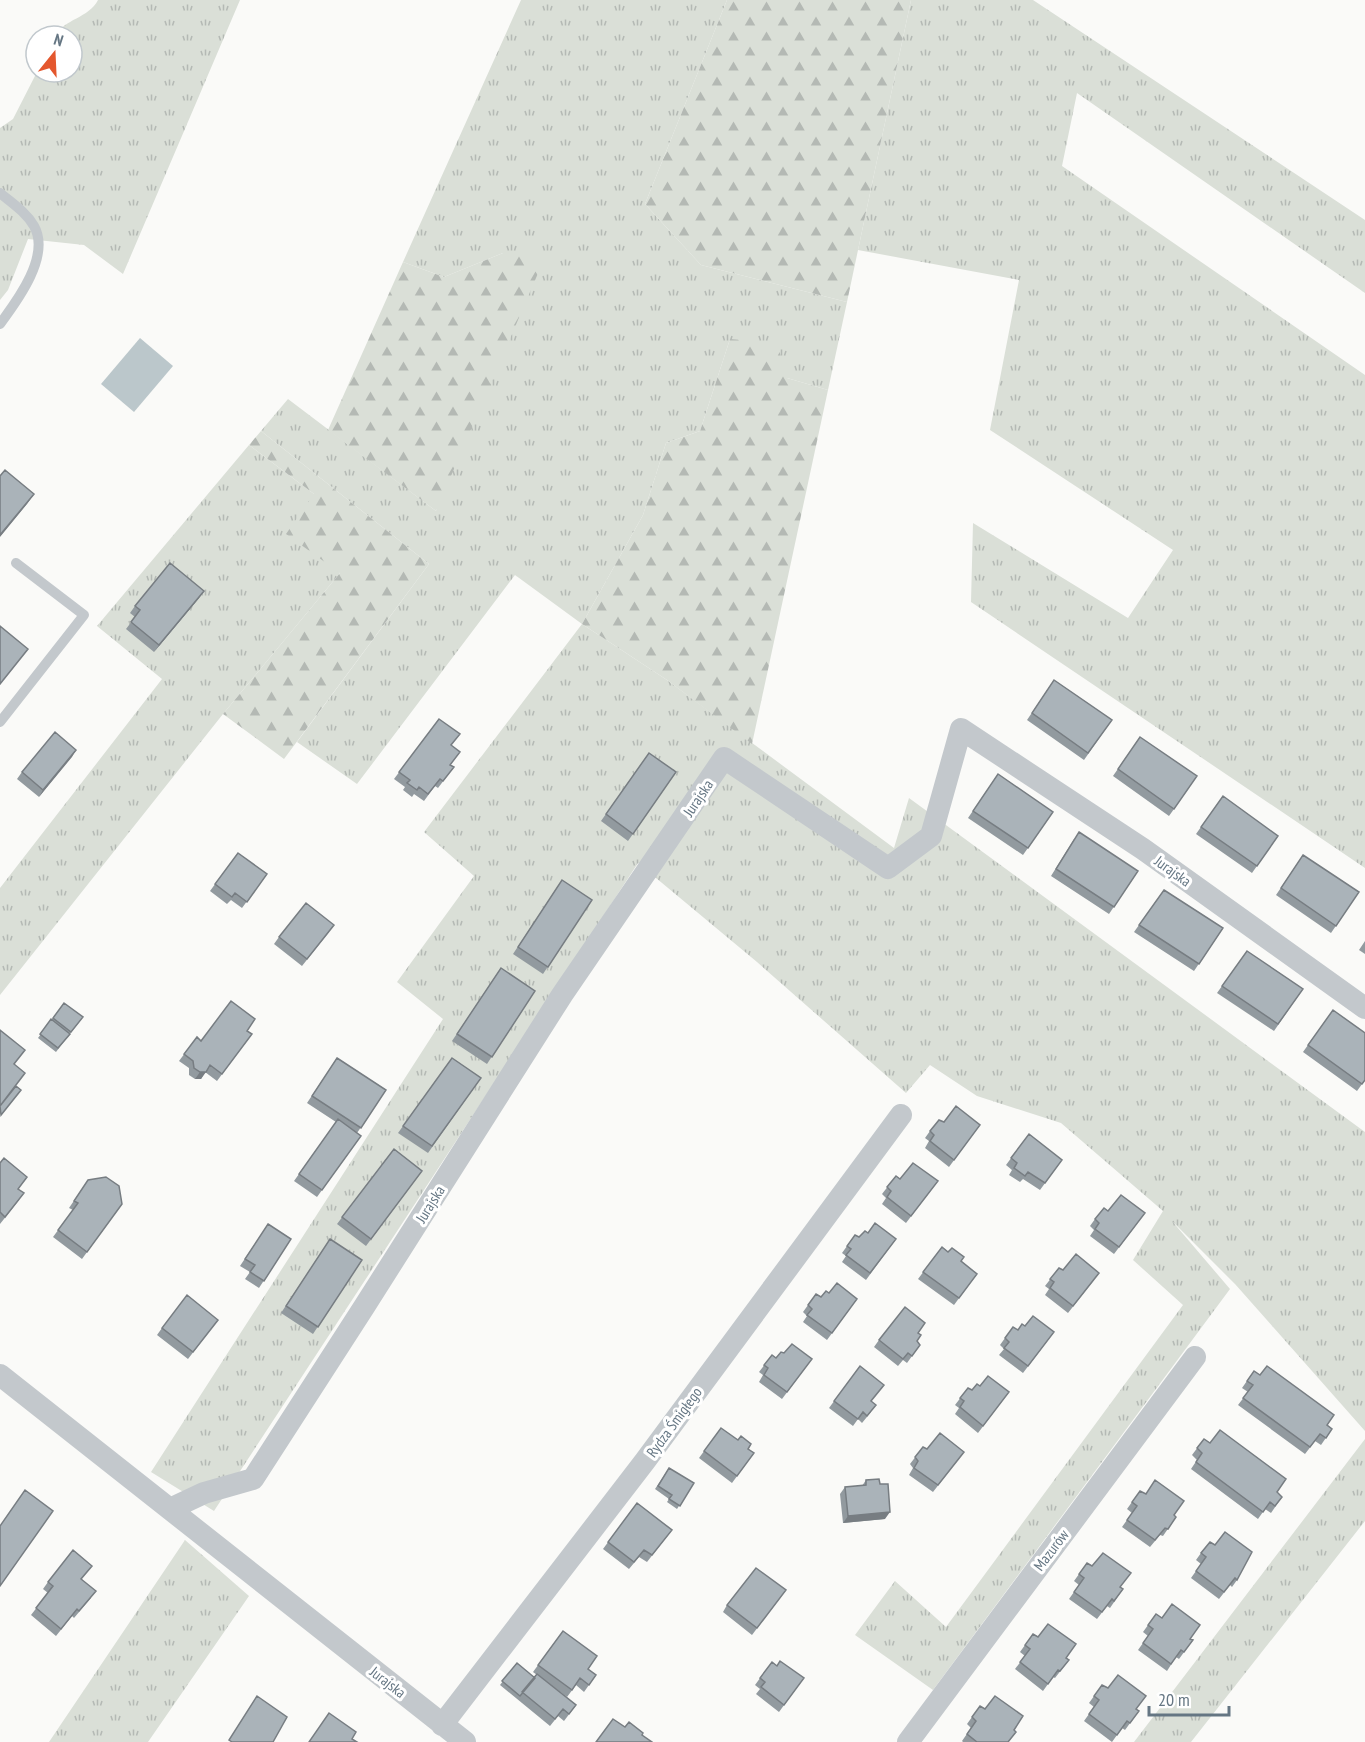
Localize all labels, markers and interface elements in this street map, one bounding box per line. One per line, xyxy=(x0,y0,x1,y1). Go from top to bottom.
north arrow xyxy=(24,24,84,84)
text: N xyxy=(51,29,66,51)
street label: Jurajska xyxy=(678,776,717,821)
street label: Jurajska xyxy=(1150,851,1195,891)
street label: Jurajska xyxy=(411,1182,449,1227)
street label: Rydza Śmigłego xyxy=(642,1383,706,1461)
street label: Mazurów xyxy=(1029,1525,1073,1574)
street label: Jurajska xyxy=(365,1661,410,1702)
scale bar xyxy=(1149,1679,1228,1717)
text: 20 m xyxy=(1158,1688,1190,1711)

